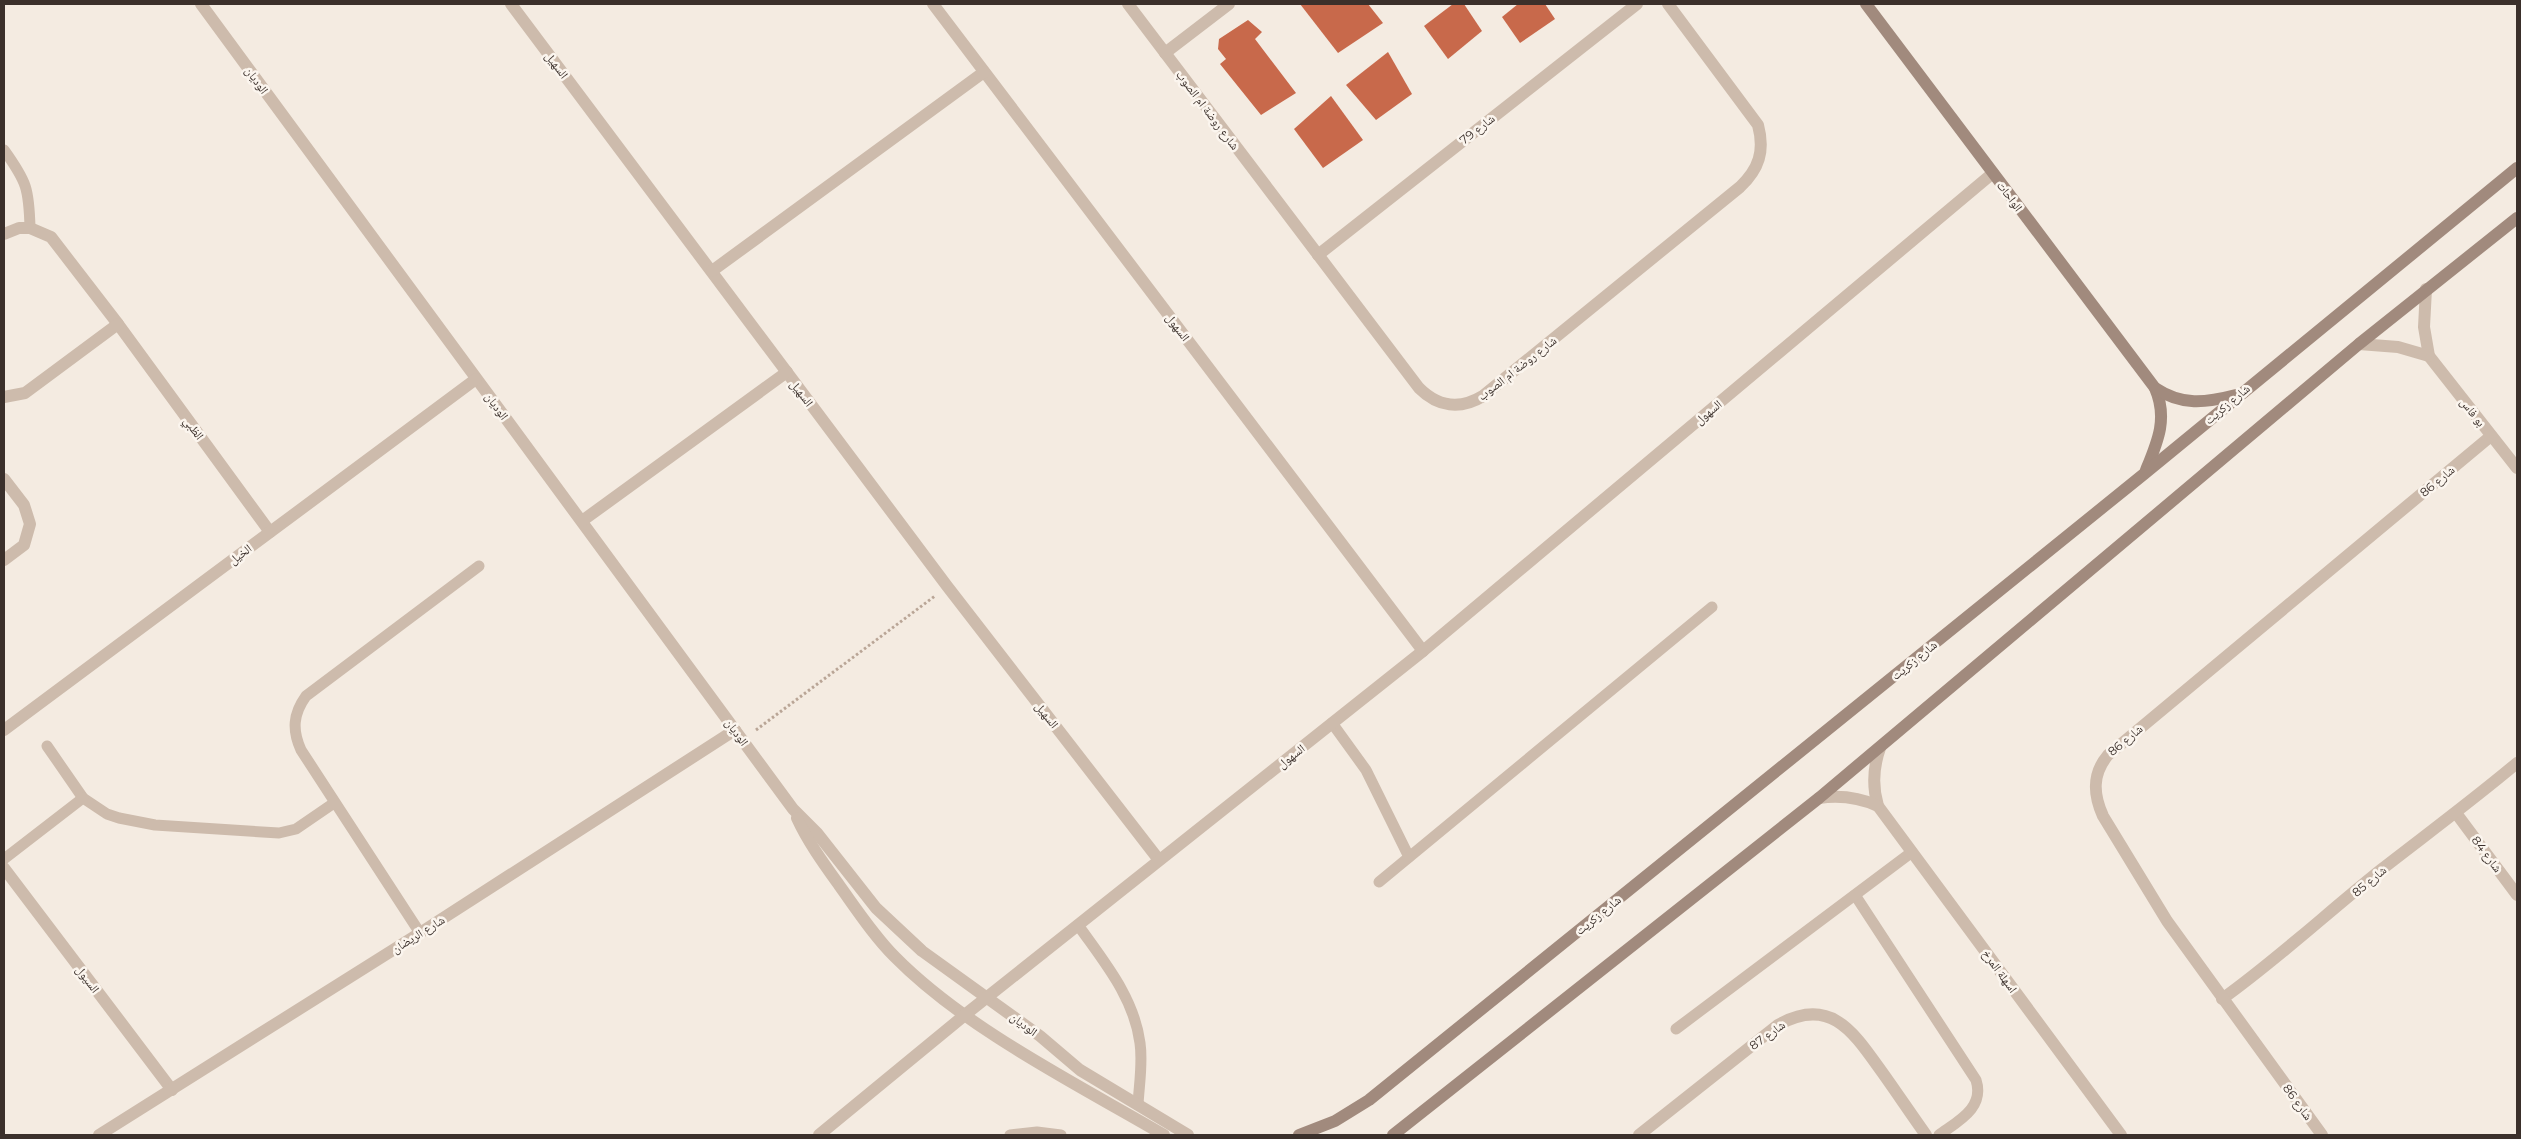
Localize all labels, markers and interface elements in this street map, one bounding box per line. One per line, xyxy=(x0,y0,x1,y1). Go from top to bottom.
street label: السهيل xyxy=(542,49,572,81)
street label: الوديان xyxy=(242,63,272,97)
street label: شارع روضة ام الصوب xyxy=(1172,67,1243,153)
street label: شارع 79 xyxy=(1456,111,1498,148)
street label: الواحات xyxy=(1994,178,2026,214)
street label: السهول xyxy=(1163,310,1193,344)
street label: شارع روضة ام الصوب xyxy=(1475,333,1560,404)
street label: السهيل xyxy=(787,377,817,409)
street label: شارع زكريت xyxy=(2201,381,2253,428)
street label: الوديان xyxy=(482,389,512,423)
street label: بو فاس xyxy=(2457,395,2489,430)
street label: السهول xyxy=(1691,396,1725,428)
street label: الظبي xyxy=(178,414,207,444)
street label: شارع 86 xyxy=(2416,462,2458,501)
street label: الخيل xyxy=(226,540,255,568)
street label: شارع زكريت xyxy=(1888,637,1941,684)
street label: السهيل xyxy=(1032,699,1062,731)
street label: الوديان xyxy=(722,715,752,749)
street label: شارع 86 xyxy=(2104,721,2146,760)
street label: السهول xyxy=(1274,741,1308,771)
street label: شارع 84 xyxy=(2468,833,2506,876)
street label: شارع 85 xyxy=(2349,862,2390,901)
street label: شارع زكريت xyxy=(1572,892,1625,939)
street label: شارع الريضان xyxy=(389,912,448,957)
street label: اسهلة المرخ xyxy=(1979,946,2021,996)
street label: السيول xyxy=(73,962,103,996)
street label: الوديان xyxy=(1007,1009,1041,1039)
street label: شارع 87 xyxy=(1746,1017,1789,1054)
street label: شارع 86 xyxy=(2279,1081,2316,1124)

